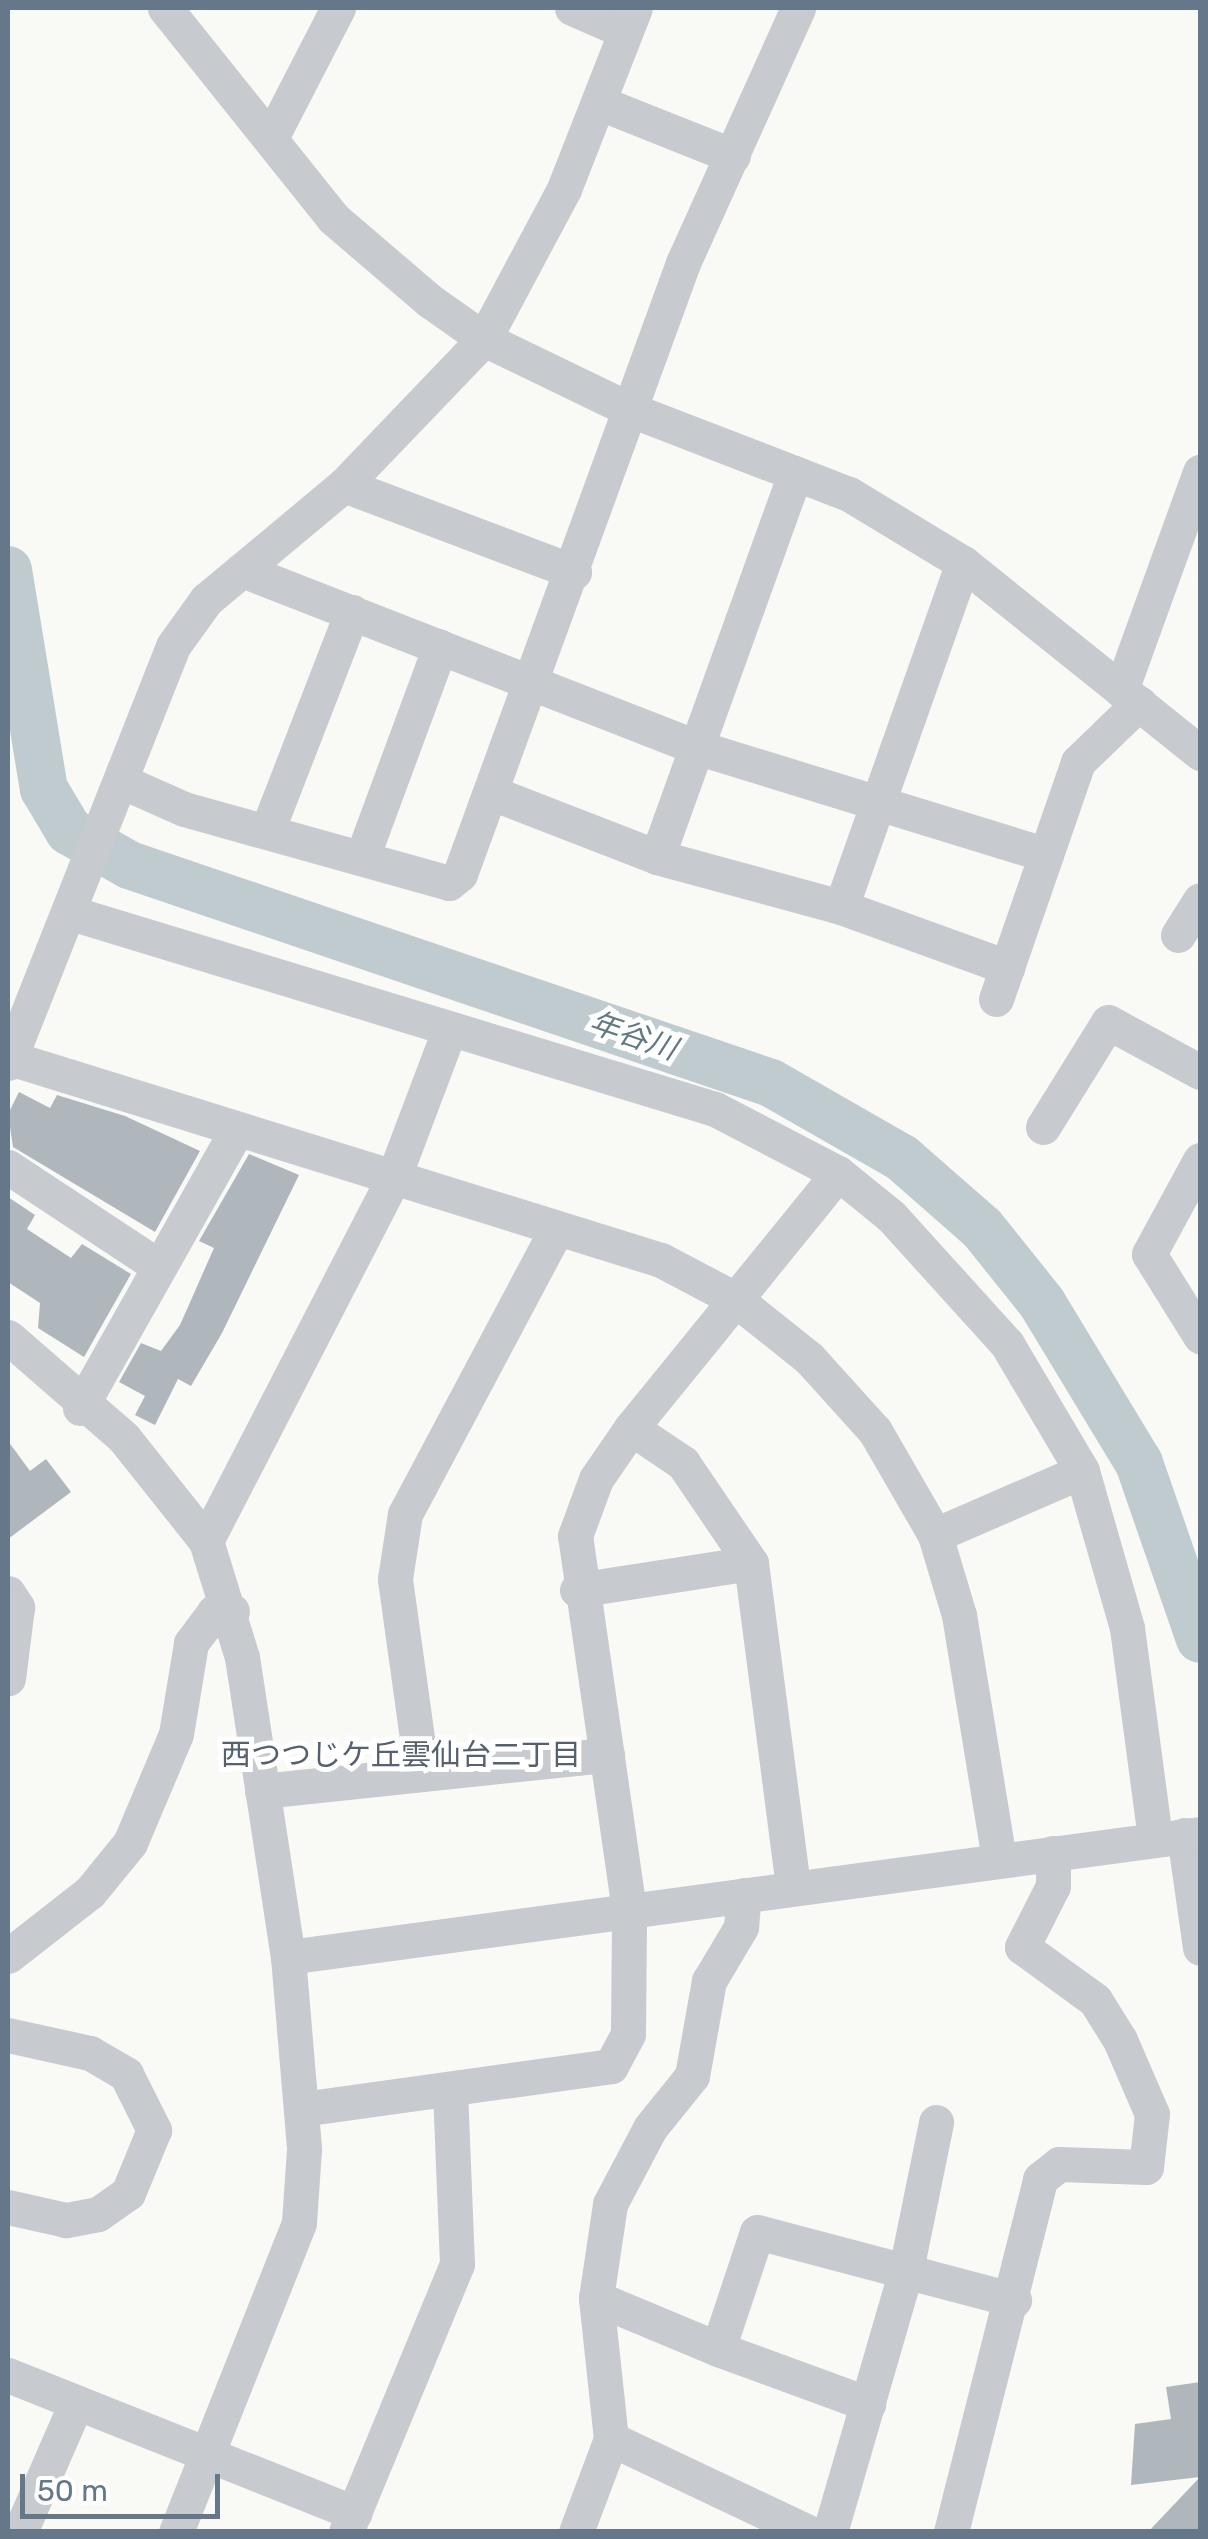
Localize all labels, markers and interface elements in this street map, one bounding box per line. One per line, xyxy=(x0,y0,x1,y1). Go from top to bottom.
water label: 年谷川 xyxy=(585,1004,681,1068)
district label: 西つつじケ丘雲仙台二丁目 xyxy=(221,1737,581,1773)
scale bar xyxy=(25,2454,225,2516)
text: 50 m xyxy=(37,2473,108,2509)

